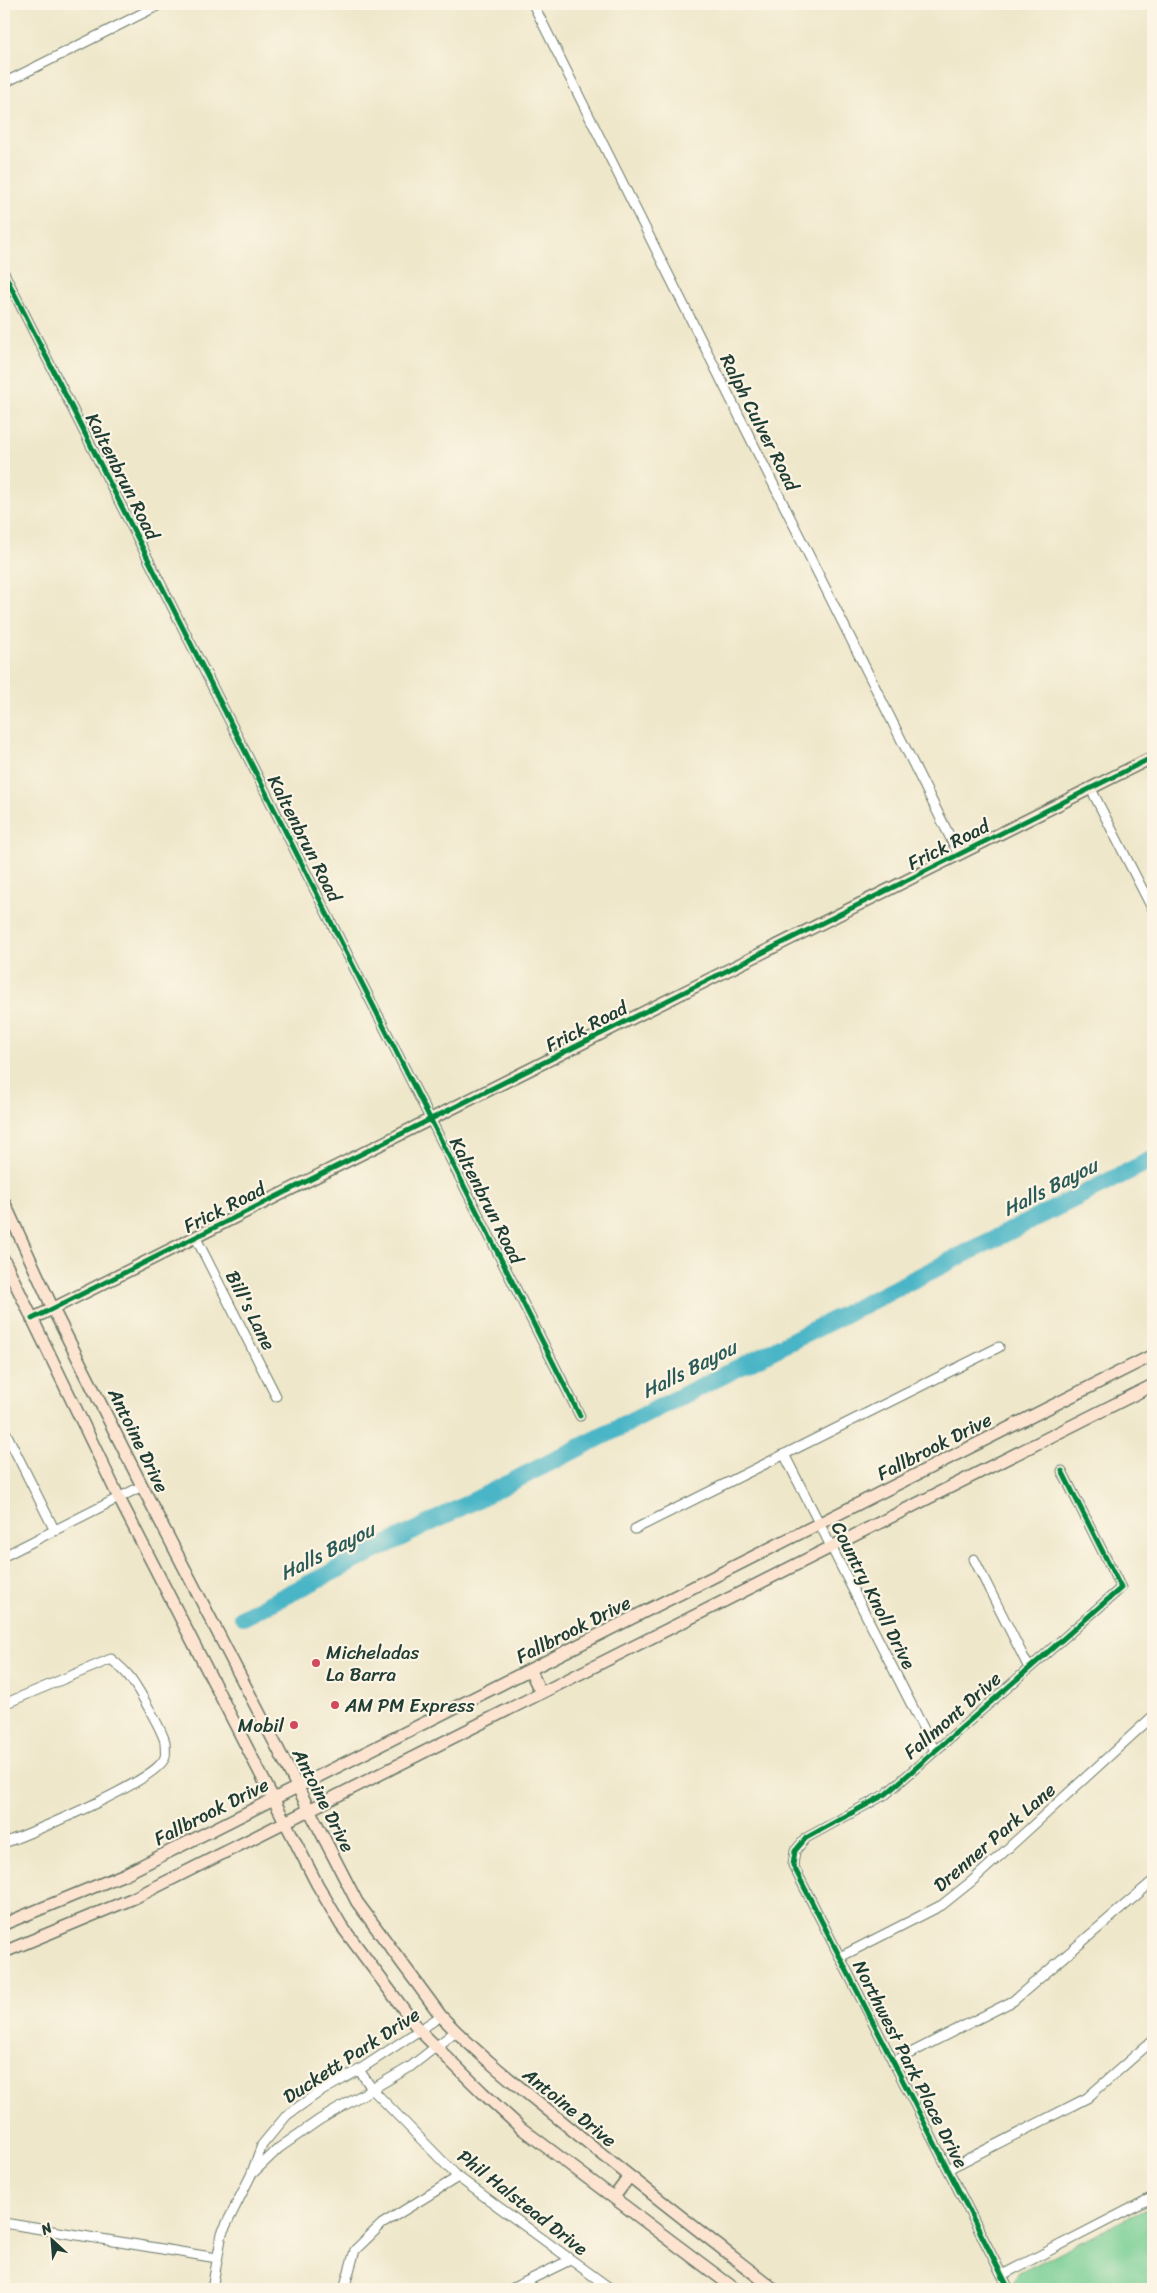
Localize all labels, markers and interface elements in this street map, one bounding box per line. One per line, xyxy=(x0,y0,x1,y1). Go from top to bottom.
street label: Ralph Culver Road xyxy=(711,348,809,498)
street label: Kaltenbrun Road xyxy=(76,407,170,548)
street label: Kaltenbrun Road xyxy=(258,769,352,910)
street label: Frick Road xyxy=(901,809,997,879)
street label: Frick Road xyxy=(539,991,635,1061)
street label: Kaltenbrun Road xyxy=(440,1131,534,1272)
water label: Halls Bayou xyxy=(996,1147,1106,1226)
street label: Frick Road xyxy=(177,1172,273,1242)
street label: Bill's Lane xyxy=(216,1264,285,1356)
water label: Halls Bayou xyxy=(635,1329,745,1408)
street label: Antoine Drive xyxy=(98,1381,178,1499)
street label: Fallbrook Drive xyxy=(871,1403,998,1490)
water label: Halls Bayou xyxy=(273,1511,383,1590)
street label: Country Knoll Drive xyxy=(822,1515,925,1675)
street label: Fallbrook Drive xyxy=(510,1586,637,1673)
place label: Micheladas La Barra xyxy=(326,1636,419,1691)
marker: Micheladas La Barra xyxy=(310,1657,322,1669)
street label: Fallmont Drive xyxy=(896,1663,1009,1768)
place label: AM PM Express xyxy=(344,1689,475,1722)
marker: AM PM Express xyxy=(329,1699,341,1711)
place label: Mobil xyxy=(238,1709,285,1742)
marker: Mobil xyxy=(288,1719,300,1731)
street label: Antoine Drive xyxy=(283,1741,364,1858)
street label: Fallbrook Drive xyxy=(148,1768,275,1855)
street label: Drenner Park Lane xyxy=(925,1774,1064,1900)
street label: Northwest Park Place Drive xyxy=(844,1954,978,2175)
street label: Duckett Park Drive xyxy=(276,1998,427,2112)
street label: Antoine Drive xyxy=(514,2058,624,2156)
street label: Phil Halstead Drive xyxy=(450,2141,595,2264)
text: N xyxy=(36,2215,57,2243)
north arrow xyxy=(28,2216,78,2266)

